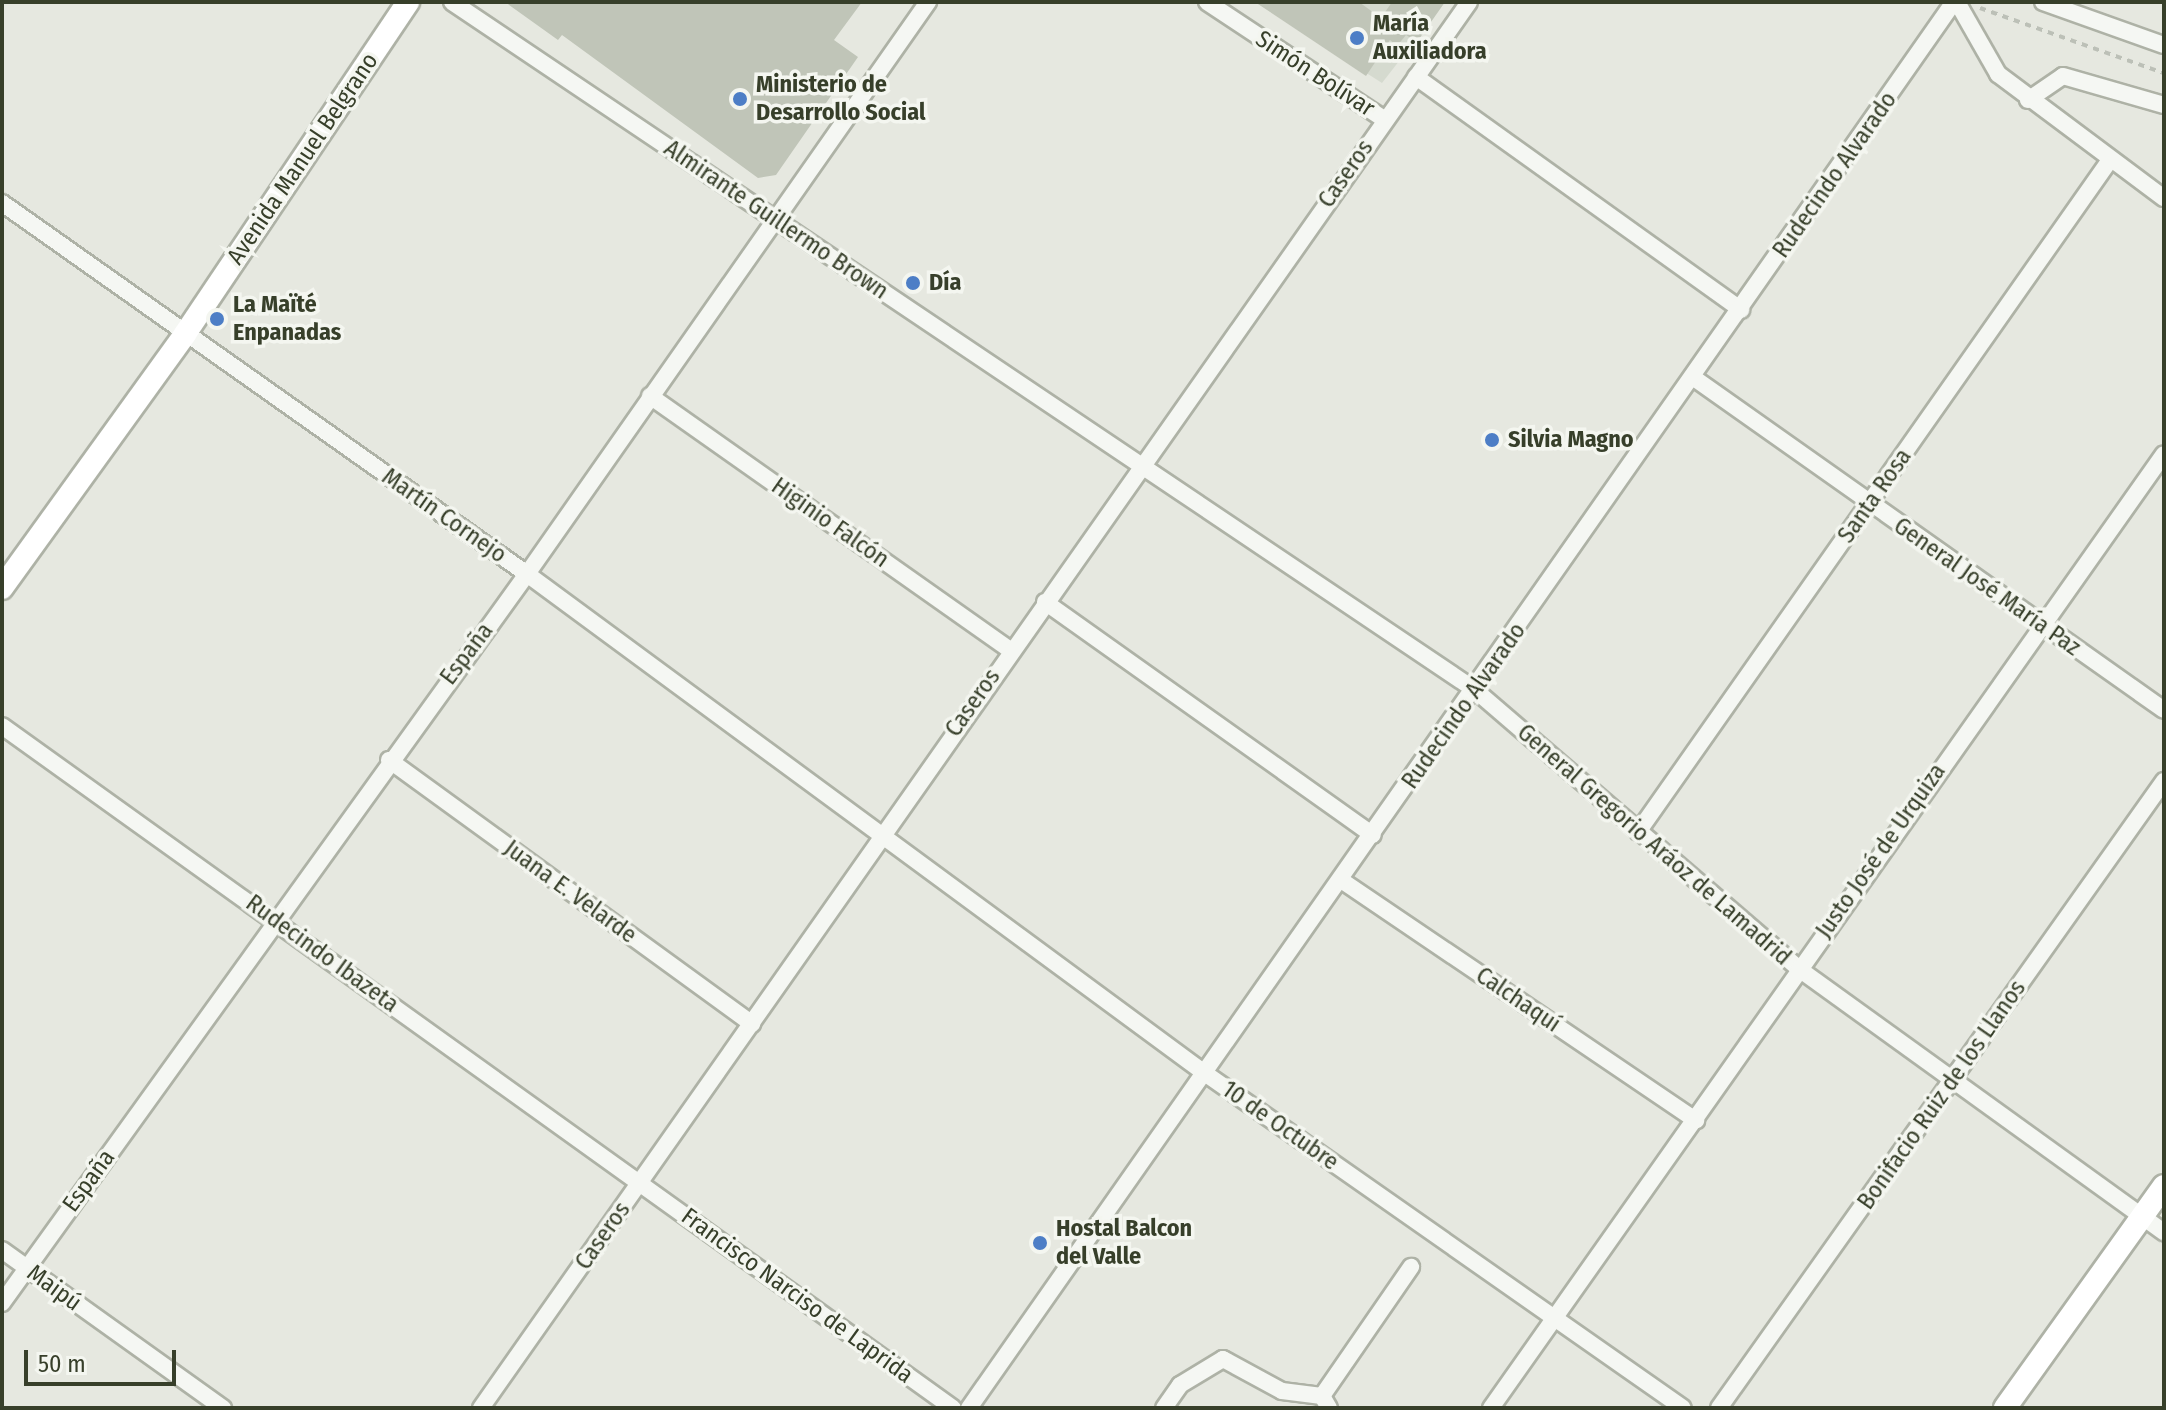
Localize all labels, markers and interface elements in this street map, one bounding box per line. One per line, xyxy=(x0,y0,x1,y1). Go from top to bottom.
place label: María Auxiliadora xyxy=(1373,10,1487,66)
street label: Simón Bolívar xyxy=(1250,25,1380,123)
marker: María Auxiliadora xyxy=(1348,29,1366,47)
street label: Avenida Manuel Belgrano xyxy=(221,48,385,270)
place label: Ministerio de Desarrollo Social xyxy=(756,71,925,127)
street label: Rudecindo Alvarado xyxy=(1767,86,1903,264)
marker: Ministerio de Desarrollo Social xyxy=(731,90,749,108)
street label: Almirante Guillermo Brown xyxy=(658,134,894,306)
street label: Caseros xyxy=(1312,135,1380,213)
place label: Día xyxy=(929,269,961,297)
marker: Día xyxy=(904,274,922,292)
place label: La Maïté Enpanadas xyxy=(233,291,341,347)
marker: La Maïté Enpanadas xyxy=(208,310,226,328)
place label: Silvia Magno xyxy=(1508,426,1634,454)
marker: Silvia Magno xyxy=(1483,431,1501,449)
street label: Santa Rosa xyxy=(1832,443,1918,549)
street label: Martín Cornejo xyxy=(376,463,512,569)
street label: Higinio Falcón xyxy=(766,472,894,574)
street label: General José María Paz xyxy=(1888,512,2086,662)
street label: España xyxy=(434,617,500,691)
street label: Rudecindo Alvarado xyxy=(1396,617,1532,795)
street label: Caseros xyxy=(939,664,1007,742)
street label: General Gregorio Aráoz de Lamadrid xyxy=(1511,718,1797,972)
street label: Justo José de Urquiza xyxy=(1810,758,1952,944)
street label: Juana E. Velarde xyxy=(498,834,642,950)
street label: Rudecindo Ibazeta xyxy=(240,889,404,1019)
street label: Calchaquí xyxy=(1470,961,1566,1039)
street label: Bonifacio Ruiz de los Llanos xyxy=(1852,975,2032,1215)
street label: 10 de Octubre xyxy=(1216,1075,1344,1177)
street label: España xyxy=(57,1144,121,1218)
street label: Caseros xyxy=(569,1197,637,1275)
street label: Francisco Narciso de Laprida xyxy=(675,1202,919,1390)
place label: Hostal Balcon del Valle xyxy=(1056,1215,1192,1271)
marker: Hostal Balcon del Valle xyxy=(1031,1234,1049,1252)
street label: Maipú xyxy=(21,1259,87,1317)
scale bar xyxy=(28,1334,180,1384)
text: 50 m xyxy=(38,1350,86,1378)

